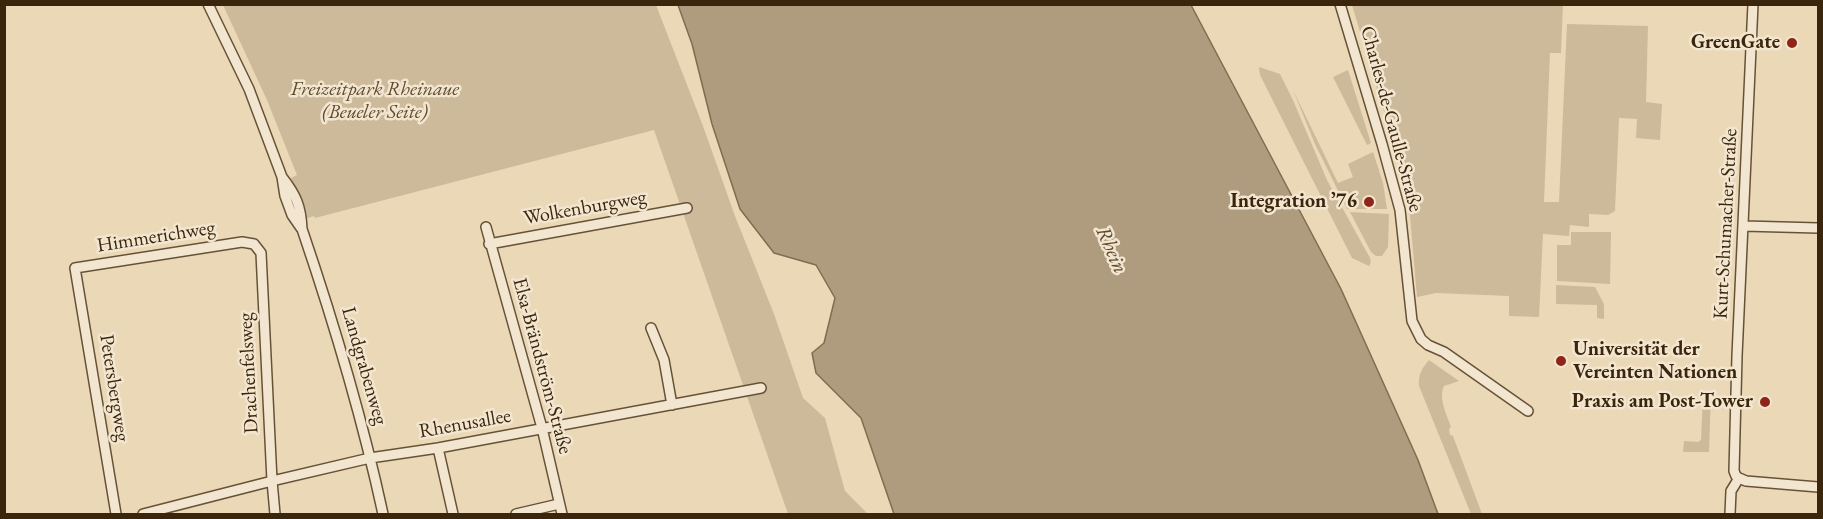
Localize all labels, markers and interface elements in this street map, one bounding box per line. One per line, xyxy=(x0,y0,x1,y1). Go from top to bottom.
street label: Charles-de-Gaulle-Straße xyxy=(1355,24,1427,214)
place label: GreenGate xyxy=(1691,31,1780,55)
marker: GreenGate xyxy=(1785,36,1799,50)
park label: Freizeitpark Rheinaue (Beueler Seite) xyxy=(291,78,459,125)
street label: Kurt-Schumacher-Straße xyxy=(1709,128,1743,320)
street label: Wolkenburgweg xyxy=(522,185,648,231)
place label: Integration ʼ76 xyxy=(1230,190,1357,214)
marker: Integration ʼ76 xyxy=(1362,195,1376,209)
street label: Himmerichweg xyxy=(95,216,217,258)
water label: Rhein xyxy=(1090,223,1132,277)
street label: Elsa-Brändström-Straße xyxy=(507,275,577,457)
street label: Landgrabenweg xyxy=(336,304,392,428)
street label: Drachenfelsweg xyxy=(234,312,264,434)
street label: Petersbergweg xyxy=(94,333,134,443)
place label: Universität der Vereinten Nationen xyxy=(1573,338,1737,385)
marker: Universität der Vereinten Nationen xyxy=(1554,354,1568,368)
place label: Praxis am Post-Tower xyxy=(1572,390,1753,414)
marker: Praxis am Post-Tower xyxy=(1758,395,1772,409)
street label: Rhenusallee xyxy=(417,404,513,444)

